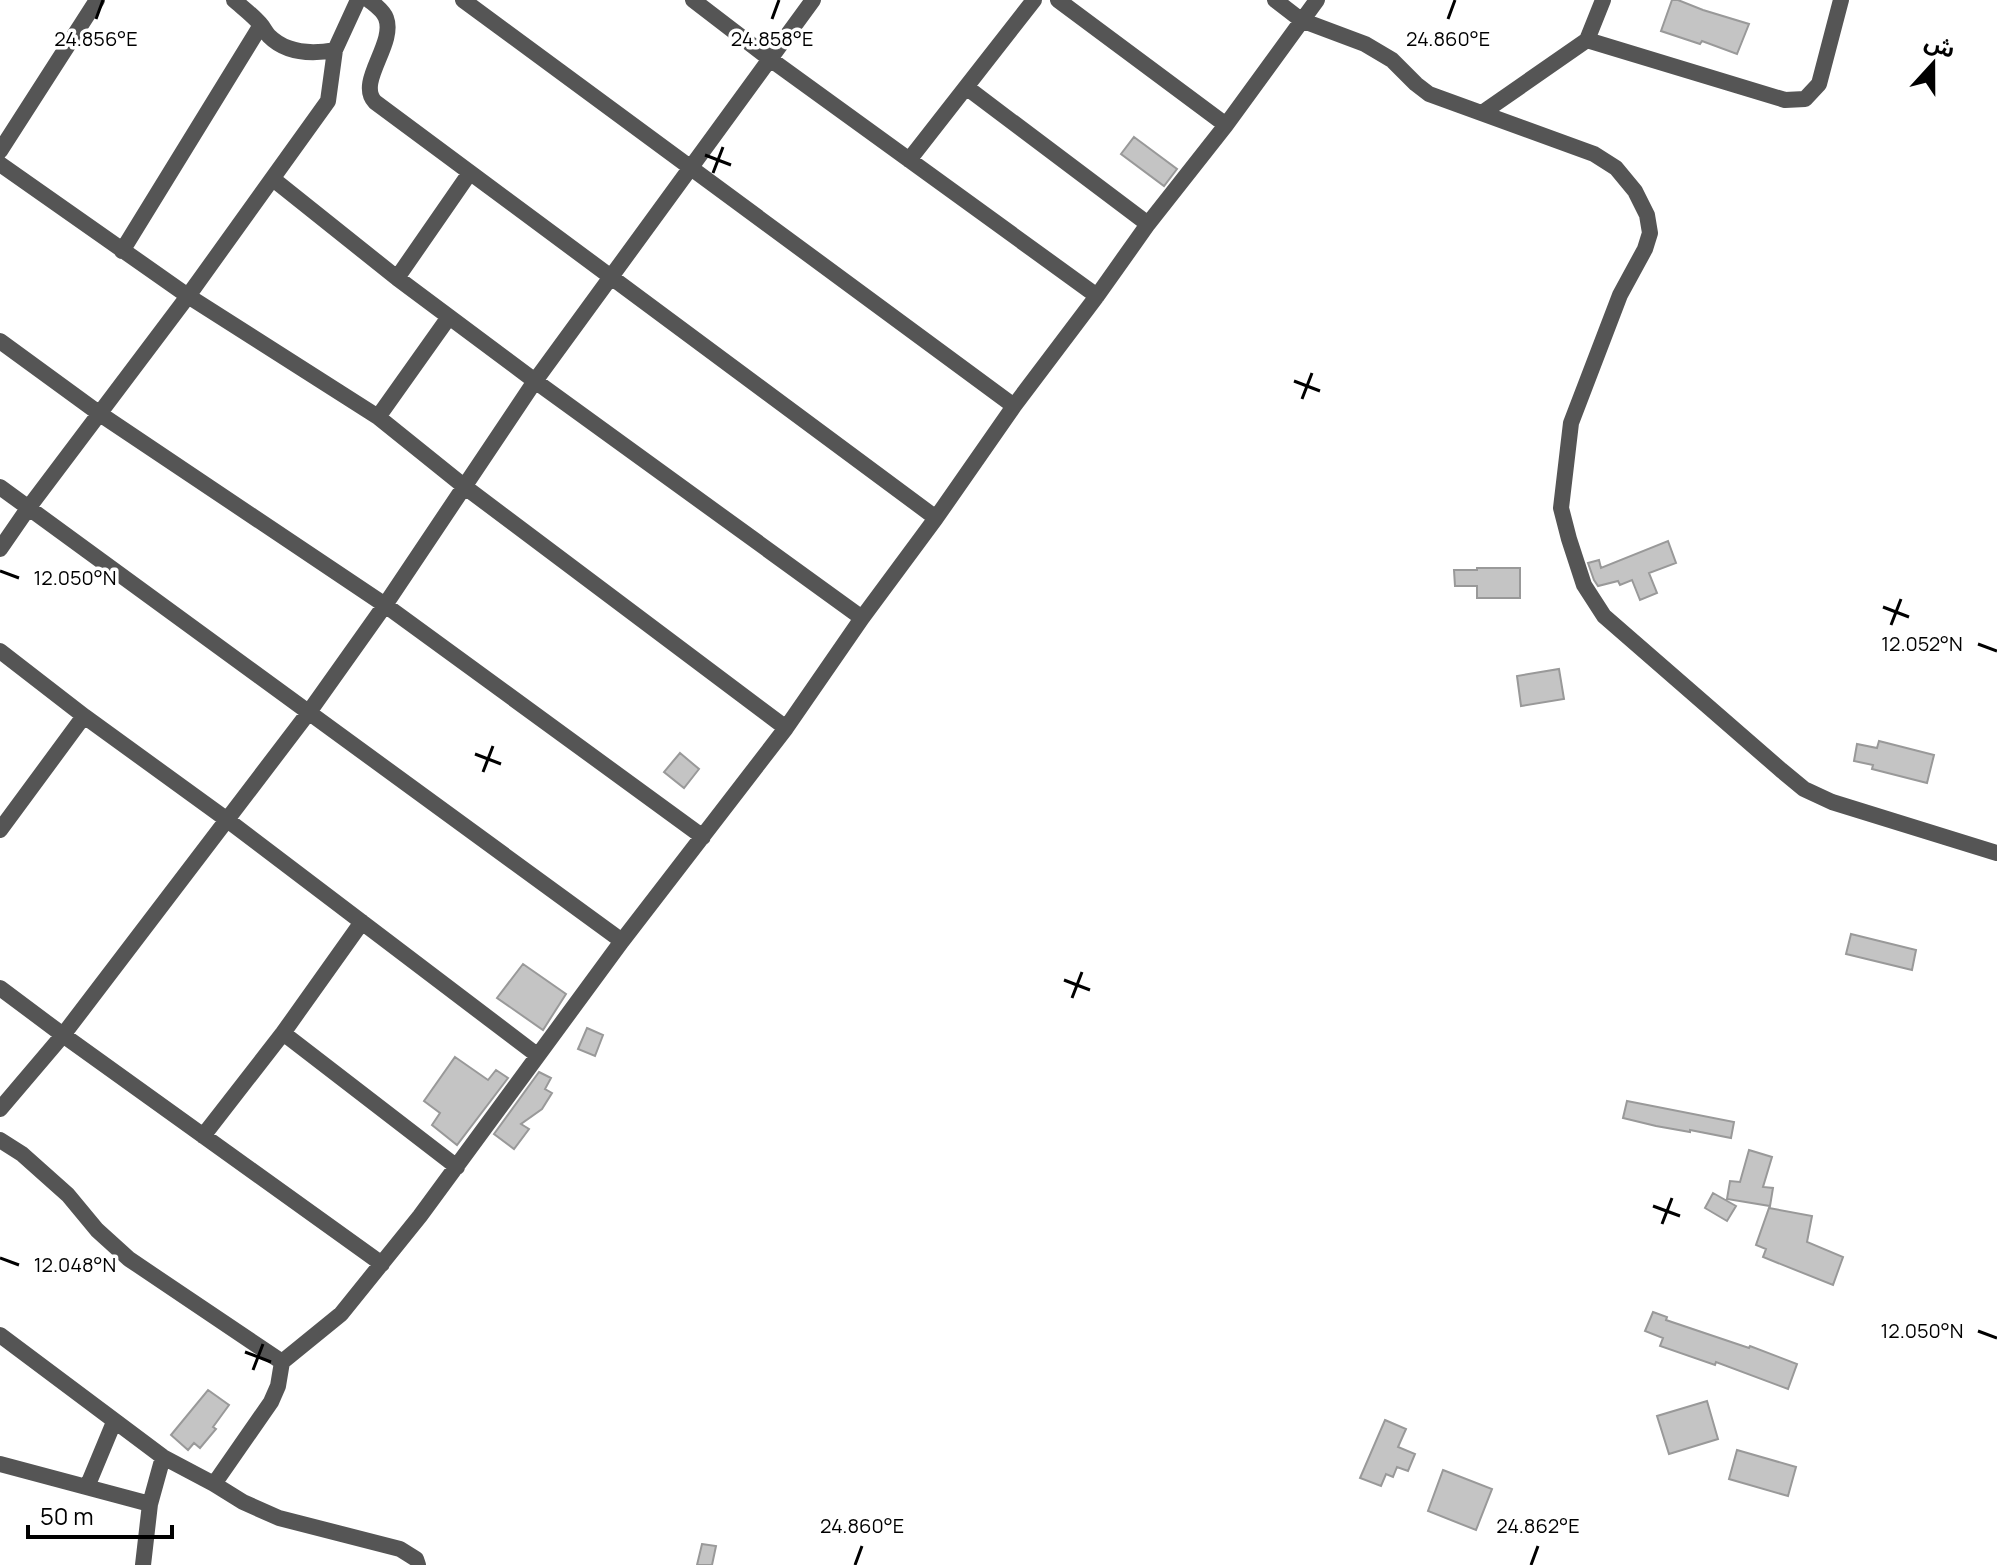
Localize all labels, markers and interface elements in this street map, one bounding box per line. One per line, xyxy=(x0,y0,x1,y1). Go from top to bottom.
north arrow xyxy=(1893,24,1973,104)
text: 24.856°E xyxy=(54,25,138,52)
text: 24.858°E xyxy=(731,25,813,52)
text: 24.860°E xyxy=(1406,25,1490,52)
text: ش xyxy=(1921,26,1960,65)
text: 12.050°N xyxy=(34,564,116,591)
text: 12.052°N xyxy=(1881,630,1963,657)
text: 12.048°N xyxy=(34,1251,116,1278)
text: 12.050°N xyxy=(1881,1317,1963,1344)
scale bar xyxy=(28,1489,172,1539)
text: 50 m xyxy=(40,1499,94,1532)
text: 24.860°E xyxy=(820,1512,904,1539)
text: 24.862°E xyxy=(1496,1512,1580,1539)

